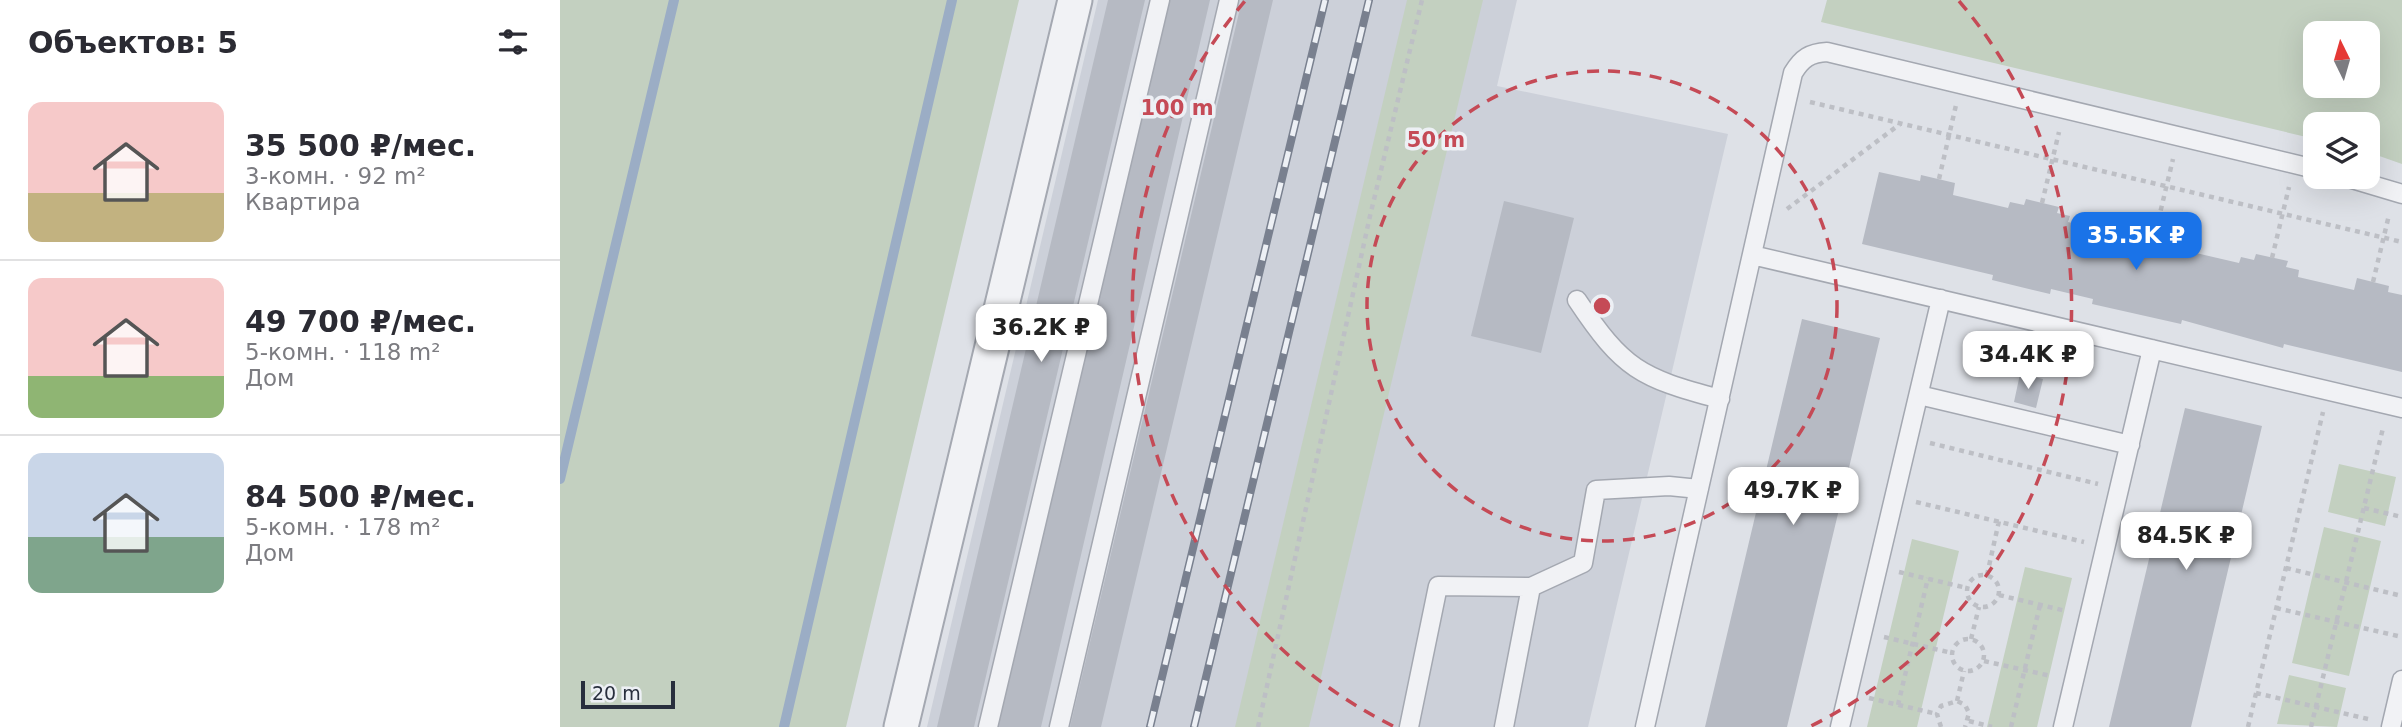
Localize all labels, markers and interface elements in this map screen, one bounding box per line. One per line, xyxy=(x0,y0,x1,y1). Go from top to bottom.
north arrow xyxy=(2303,21,2380,98)
map controls xyxy=(2303,21,2380,189)
icon: filters xyxy=(494,23,532,61)
text: Объектов: 5 xyxy=(28,25,238,60)
text: 100 m xyxy=(1140,96,1214,120)
button: layers xyxy=(2303,112,2380,189)
text: 35 500 ₽/мес. xyxy=(245,128,476,163)
text: 50 m xyxy=(1407,128,1465,152)
icon: home xyxy=(84,130,168,214)
text: 3-комн. · 92 m² xyxy=(245,163,426,189)
text: Квартира xyxy=(245,189,361,215)
pin: 35.5K ₽ xyxy=(2071,212,2201,272)
text: 35.5K ₽ xyxy=(2087,222,2185,248)
centre of rings xyxy=(1590,294,1614,318)
text: 49 700 ₽/мес. xyxy=(245,304,476,339)
pin: 36.2K ₽ xyxy=(976,304,1106,364)
icon: home xyxy=(84,306,168,390)
text: 36.2K ₽ xyxy=(992,314,1090,340)
pin: 34.4K ₽ xyxy=(1963,332,2093,391)
text: 5-комн. · 118 m² xyxy=(245,339,440,365)
text: 34.4K ₽ xyxy=(1979,341,2077,367)
text: Дом xyxy=(245,365,294,391)
pin: 49.7K ₽ xyxy=(1728,468,1858,527)
text: 49.7K ₽ xyxy=(1744,477,1842,503)
text: 84 500 ₽/мес. xyxy=(245,479,476,514)
icon: home xyxy=(84,481,168,565)
pin: 84.5K ₽ xyxy=(2121,512,2251,572)
text: 5-комн. · 178 m² xyxy=(245,514,440,540)
text: 84.5K ₽ xyxy=(2137,522,2235,548)
text: Дом xyxy=(245,540,294,566)
scale bar xyxy=(581,678,676,710)
text: 20 m xyxy=(592,682,641,704)

